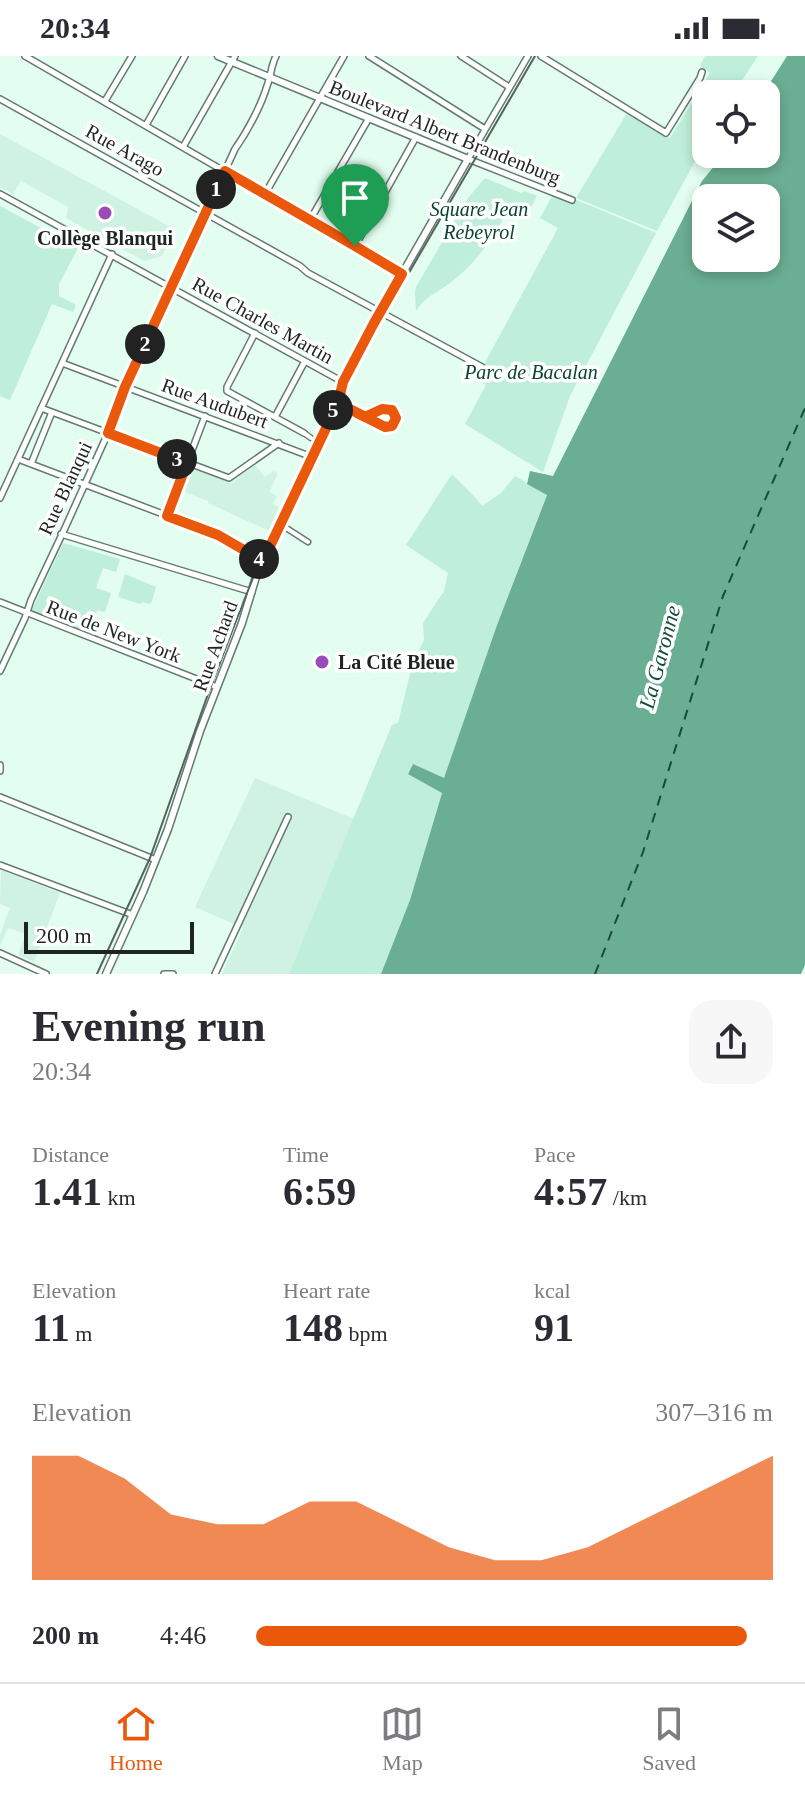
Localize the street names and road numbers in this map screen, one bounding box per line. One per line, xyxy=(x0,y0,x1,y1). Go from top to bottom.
street label: Boulevard Albert Brandenburg xyxy=(326,75,564,189)
street label: Rue Arago xyxy=(82,120,168,181)
street label: Rue Charles Martin xyxy=(189,272,337,368)
street label: Rue Audubert xyxy=(159,374,272,433)
street label: Rue Blanqui xyxy=(34,437,97,539)
street label: Rue de New York xyxy=(44,595,184,667)
street label: Rue Achard xyxy=(188,598,242,694)

